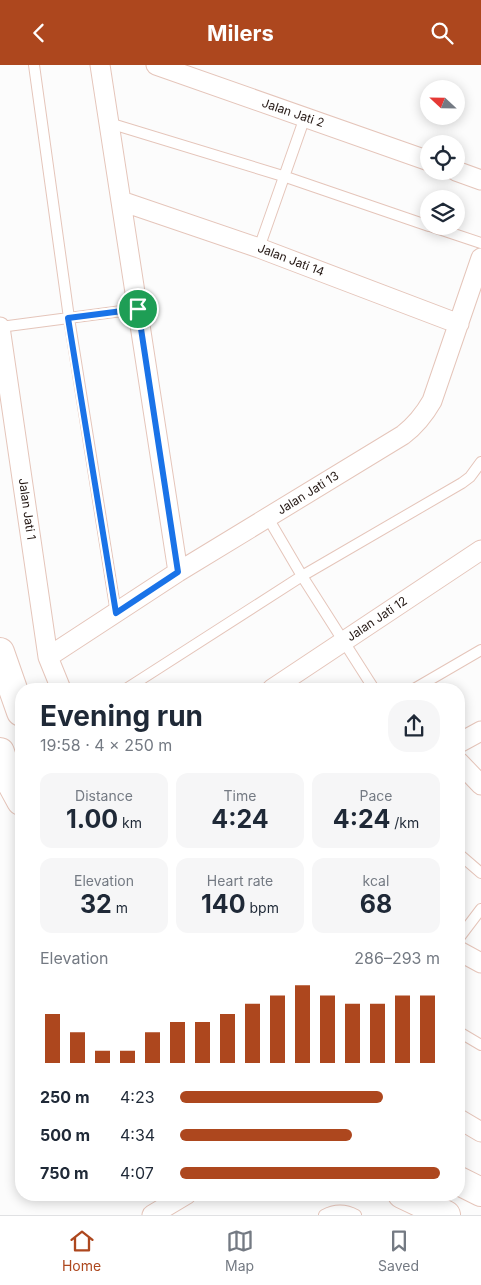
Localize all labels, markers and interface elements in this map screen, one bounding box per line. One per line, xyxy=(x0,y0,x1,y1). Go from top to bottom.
icon: back xyxy=(25,19,53,47)
icon: search xyxy=(428,19,456,47)
text: Milers xyxy=(207,20,274,46)
north arrow xyxy=(420,80,465,125)
map controls xyxy=(420,80,465,235)
street label: Jalan Jati 2 xyxy=(260,95,326,130)
button: locate xyxy=(420,135,465,180)
button: layers xyxy=(420,190,465,235)
street label: Jalan Jati 14 xyxy=(256,240,327,279)
pin xyxy=(117,288,159,330)
icon: arrive xyxy=(124,295,152,323)
street label: Jalan Jati 13 xyxy=(274,468,341,517)
street label: Jalan Jati 1 xyxy=(16,477,39,541)
street label: Jalan Jati 12 xyxy=(344,593,410,644)
text: Evening run xyxy=(40,699,203,733)
button: share xyxy=(388,700,440,752)
text: 19:58 · 4 × 250 m xyxy=(40,735,172,755)
text: Distance xyxy=(75,787,133,804)
text: Time xyxy=(224,787,256,804)
text: Pace xyxy=(360,787,392,804)
text: 1.00 xyxy=(66,804,118,834)
text: 4:24 xyxy=(211,804,269,834)
text: 4:24 xyxy=(333,804,390,834)
text: km xyxy=(118,814,142,831)
text: /km xyxy=(390,814,419,831)
text: Elevation xyxy=(74,872,134,889)
text: Heart rate xyxy=(207,872,273,889)
text: kcal xyxy=(363,872,389,889)
text: 32 xyxy=(80,889,112,919)
text: 140 xyxy=(201,889,246,919)
text: 68 xyxy=(360,889,392,919)
text: m xyxy=(112,899,128,916)
text: bpm xyxy=(246,899,279,916)
text: Elevation xyxy=(40,948,109,968)
text: 286–293 m xyxy=(354,948,440,968)
text: 250 m xyxy=(40,1087,89,1107)
text: 4:23 xyxy=(120,1087,155,1107)
text: 500 m xyxy=(40,1125,90,1145)
text: 4:34 xyxy=(120,1125,155,1145)
text: 750 m xyxy=(40,1163,89,1183)
text: 4:07 xyxy=(120,1163,154,1183)
tab: Home xyxy=(62,1227,101,1274)
tab: Map xyxy=(225,1227,254,1274)
tab: Saved xyxy=(378,1227,419,1274)

